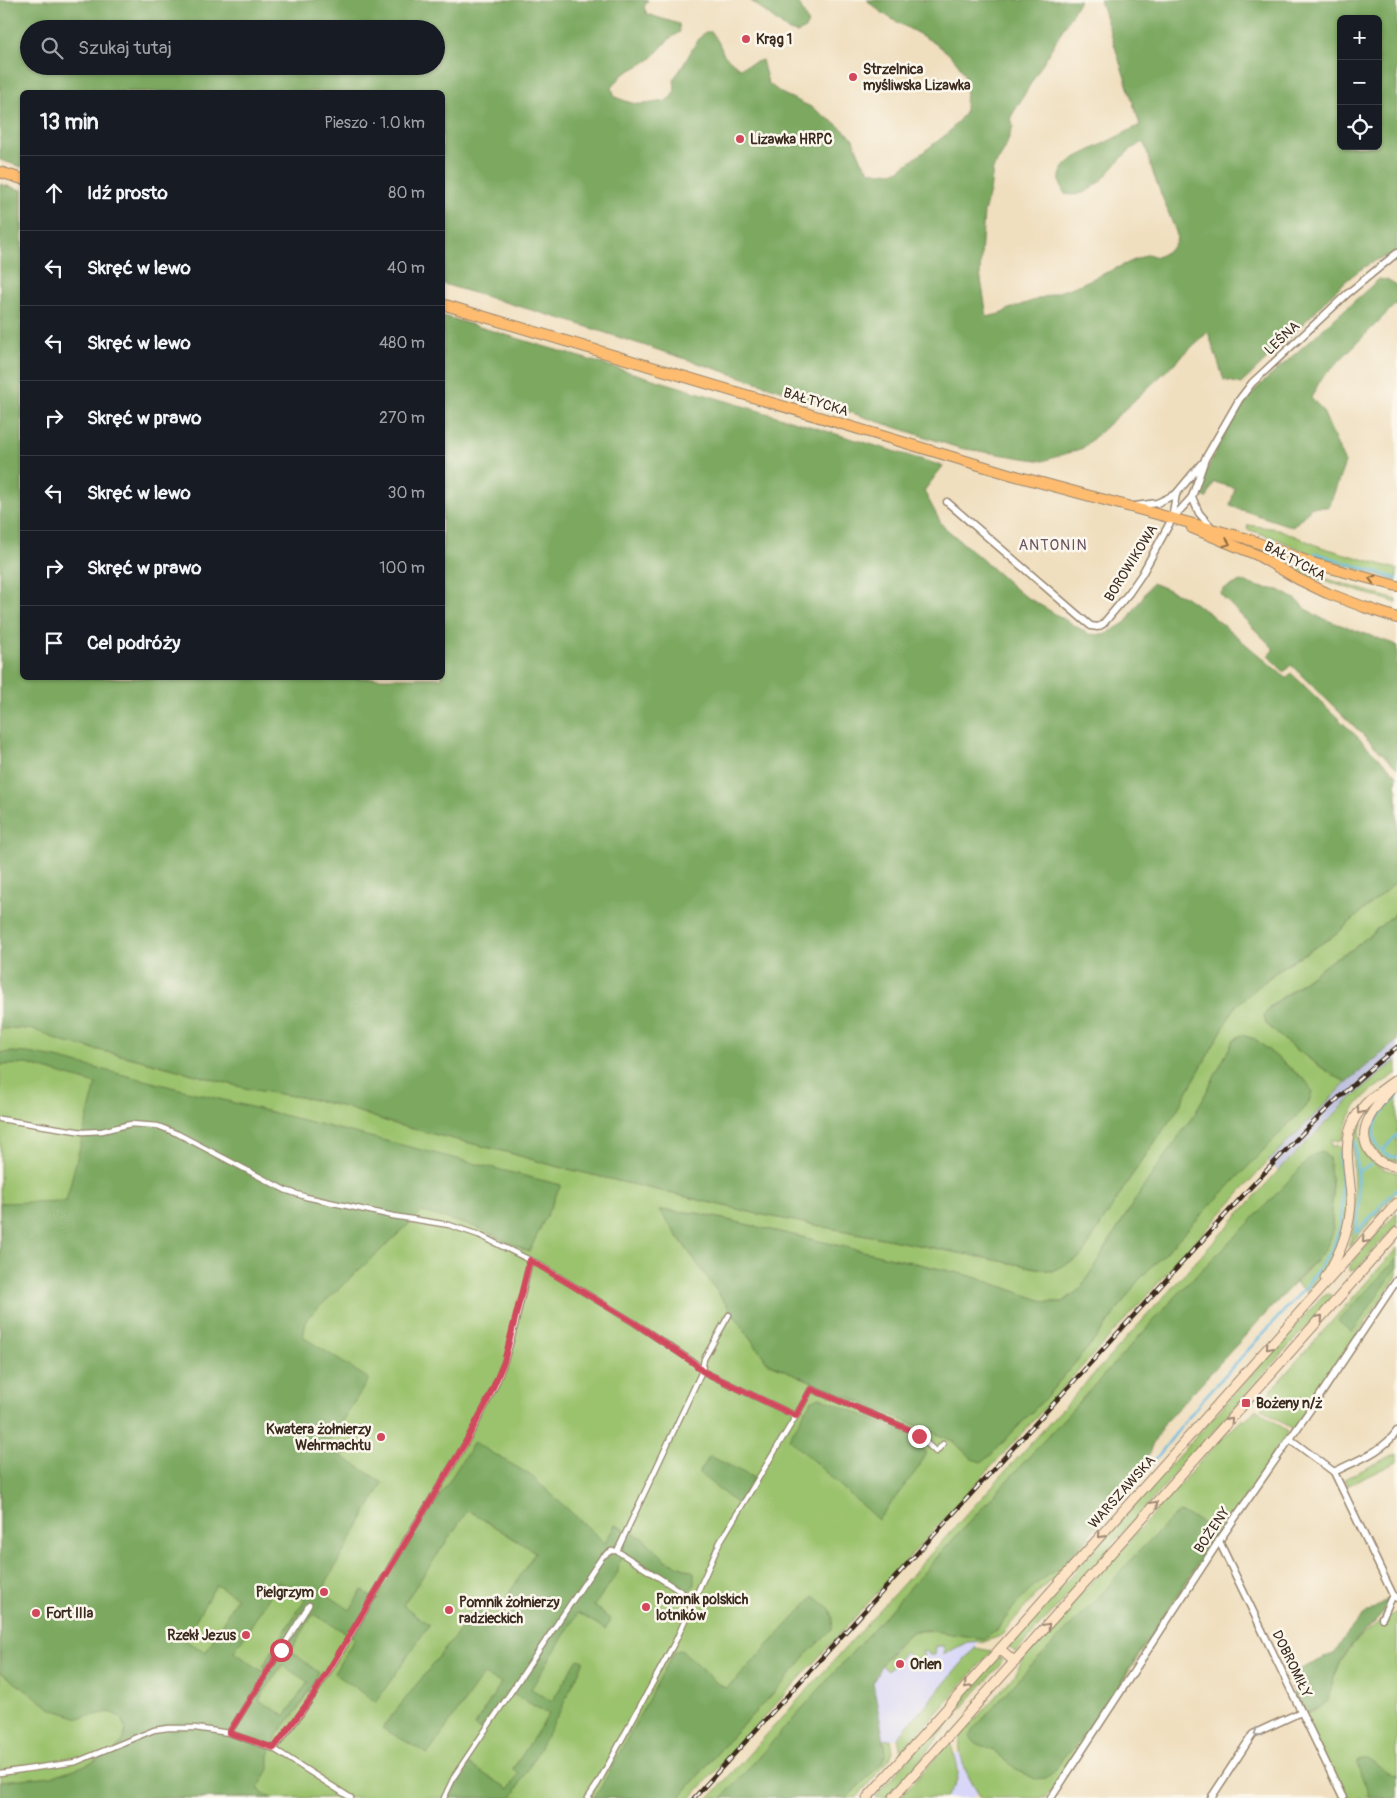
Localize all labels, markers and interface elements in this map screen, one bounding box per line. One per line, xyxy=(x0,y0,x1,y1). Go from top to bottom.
map controls xyxy=(1337,15,1382,150)
button: + xyxy=(1337,15,1382,60)
search box xyxy=(20,20,445,75)
place label: Krąg 1 xyxy=(756,31,792,48)
marker: Krąg 1 xyxy=(740,33,752,45)
icon: search xyxy=(38,34,66,62)
text: Szukaj tutaj xyxy=(78,36,172,60)
button: − xyxy=(1337,60,1382,105)
place label: Strzelnica myśliwska Lizawka xyxy=(863,61,971,94)
marker: Strzelnica myśliwska Lizawka xyxy=(847,71,859,83)
button: locate xyxy=(1337,105,1382,150)
text: 13 min xyxy=(40,109,99,136)
text: Pieszo · 1.0 km xyxy=(324,113,425,133)
place label: Lizawka HRPC xyxy=(750,131,833,148)
marker: Lizawka HRPC xyxy=(734,133,746,145)
icon: ahead xyxy=(40,179,68,207)
text: Idź prosto xyxy=(87,181,168,205)
text: 80 m xyxy=(388,183,425,203)
icon: left xyxy=(40,254,68,282)
text: Skręć w lewo xyxy=(87,256,191,280)
text: 40 m xyxy=(387,258,425,278)
street label: LEŚNA xyxy=(1260,317,1303,359)
icon: left xyxy=(40,329,68,357)
text: Skręć w lewo xyxy=(87,331,191,355)
text: 480 m xyxy=(379,333,425,353)
street label: BAŁTYCKA xyxy=(781,384,851,420)
icon: right xyxy=(40,404,68,432)
text: Skręć w prawo xyxy=(87,406,201,430)
text: 270 m xyxy=(379,408,425,428)
icon: left xyxy=(40,479,68,507)
text: Skręć w lewo xyxy=(87,481,191,505)
text: 30 m xyxy=(387,483,425,503)
street label: BOROWIKOWA xyxy=(1101,521,1161,605)
district label: ANTONIN xyxy=(1018,536,1088,555)
one-way arrow xyxy=(1222,537,1230,547)
street label: BAŁTYCKA xyxy=(1261,538,1329,584)
icon: right xyxy=(40,554,68,582)
text: Skręć w prawo xyxy=(87,556,201,580)
text: 100 m xyxy=(379,558,425,578)
one-way arrow xyxy=(1368,574,1377,585)
icon: arrive xyxy=(40,629,68,657)
text: Cel podróży xyxy=(87,631,180,655)
one-way arrow xyxy=(1358,1105,1366,1114)
one-way arrow xyxy=(1361,1234,1370,1243)
one-way arrow xyxy=(1315,1315,1324,1324)
one-way arrow xyxy=(1266,1341,1275,1350)
place label: Bożeny n/ż xyxy=(1256,1395,1323,1412)
marker: Bożeny n/ż xyxy=(1240,1397,1252,1409)
one-way arrow xyxy=(1224,1417,1233,1426)
place label: Kwatera żołnierzy Wehrmachtu xyxy=(266,1421,371,1454)
route end xyxy=(908,1425,931,1448)
marker: Kwatera żołnierzy Wehrmachtu xyxy=(375,1431,387,1443)
street label: WARSZAWSKA xyxy=(1085,1452,1159,1532)
one-way arrow xyxy=(1149,1501,1158,1510)
street label: BOŻENY xyxy=(1190,1504,1234,1556)
one-way arrow xyxy=(1098,1529,1107,1538)
place label: Pielgrzym xyxy=(256,1584,315,1601)
marker: Pielgrzym xyxy=(318,1586,330,1598)
place label: Pomnik polskich lotników xyxy=(656,1591,749,1624)
place label: Pomnik żołnierzy radzieckich xyxy=(459,1594,559,1627)
marker: Pomnik polskich lotników xyxy=(640,1601,652,1613)
marker: Pomnik żołnierzy radzieckich xyxy=(443,1604,455,1616)
place label: Fort IIIa xyxy=(46,1605,94,1622)
marker: Fort IIIa xyxy=(30,1607,42,1619)
one-way arrow xyxy=(1041,1622,1050,1631)
place label: Rzekł Jezus xyxy=(167,1627,237,1644)
street label: DOBROMIŁY xyxy=(1268,1628,1316,1700)
marker: Rzekł Jezus xyxy=(240,1629,252,1641)
route start xyxy=(270,1639,293,1662)
place label: Orlen xyxy=(910,1656,942,1673)
marker: Orlen xyxy=(894,1658,906,1670)
one-way arrow xyxy=(965,1679,973,1688)
one-way arrow xyxy=(1253,1727,1262,1737)

